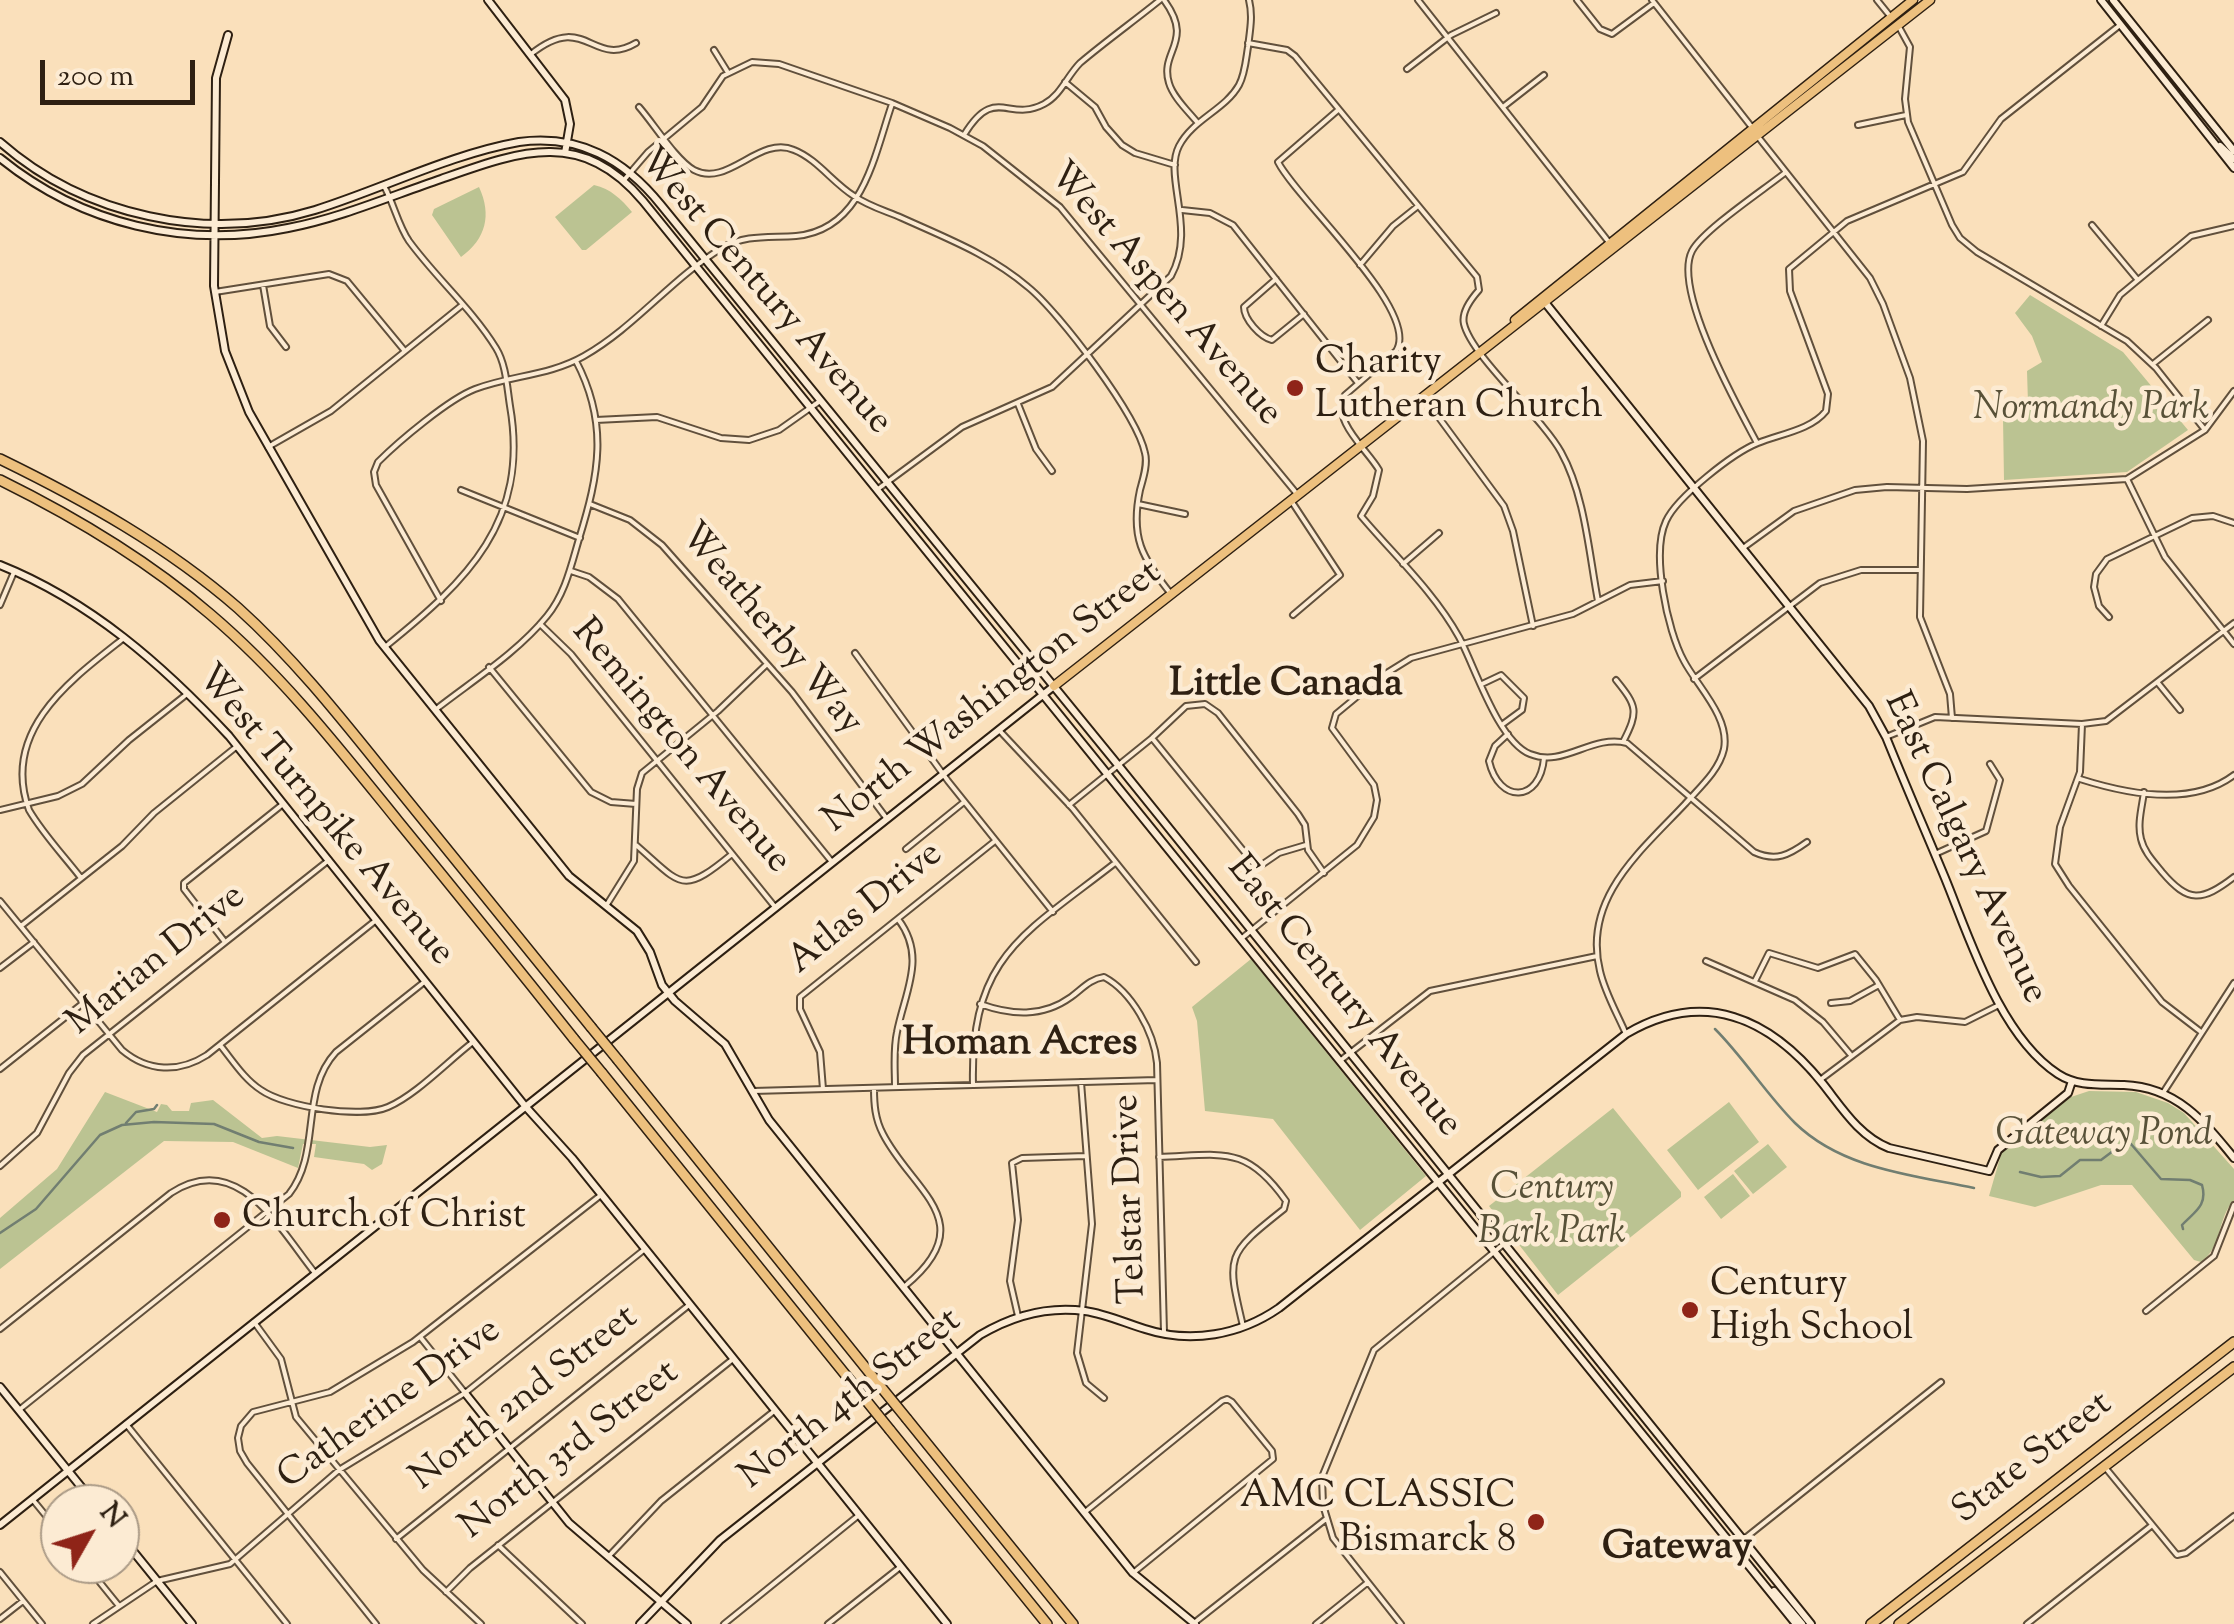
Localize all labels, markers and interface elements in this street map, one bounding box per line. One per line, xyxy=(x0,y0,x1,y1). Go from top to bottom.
scale bar xyxy=(45,40,200,102)
text: 200 m xyxy=(57,56,134,99)
street label: West Century Avenue xyxy=(626,140,900,446)
street label: West Aspen Avenue xyxy=(1036,155,1290,437)
place label: Charity Lutheran Church xyxy=(1315,343,1603,432)
marker: Charity Lutheran Church xyxy=(1284,377,1306,399)
park label: Normandy Park xyxy=(1973,389,2209,435)
street label: Weatherby Way xyxy=(667,516,871,746)
street label: North Washington Street xyxy=(816,553,1172,845)
street label: Remington Avenue xyxy=(559,612,799,884)
street label: West Turnpike Avenue xyxy=(184,657,462,977)
district label: Little Canada xyxy=(1169,663,1403,711)
street label: East Calgary Avenue xyxy=(1871,686,2055,1012)
street label: Atlas Drive xyxy=(780,834,954,986)
street label: East Century Avenue xyxy=(1214,848,1470,1148)
street label: Marian Drive xyxy=(60,876,256,1048)
district label: Homan Acres xyxy=(902,1022,1138,1070)
street label: Telstar Drive xyxy=(1107,1093,1159,1305)
park label: Gateway Pond xyxy=(1995,1115,2213,1161)
park label: Century Bark Park xyxy=(1478,1169,1626,1258)
place label: Church of Christ xyxy=(242,1197,526,1243)
marker: Church of Christ xyxy=(211,1209,233,1231)
place label: Century High School xyxy=(1710,1265,1913,1355)
street label: North 2nd Street xyxy=(403,1297,649,1503)
marker: Century High School xyxy=(1679,1299,1701,1321)
street label: North 4th Street xyxy=(732,1300,972,1502)
street label: Catherine Drive xyxy=(271,1310,511,1502)
street label: North 3rd Street xyxy=(452,1352,690,1552)
street label: State Street xyxy=(1945,1384,2123,1536)
place label: AMC CLASSIC Bismarck 8 xyxy=(1240,1477,1516,1566)
north arrow xyxy=(40,1484,140,1584)
text: N xyxy=(89,1495,134,1538)
marker: AMC CLASSIC Bismarck 8 xyxy=(1525,1511,1547,1533)
district label: Gateway xyxy=(1602,1526,1752,1574)

